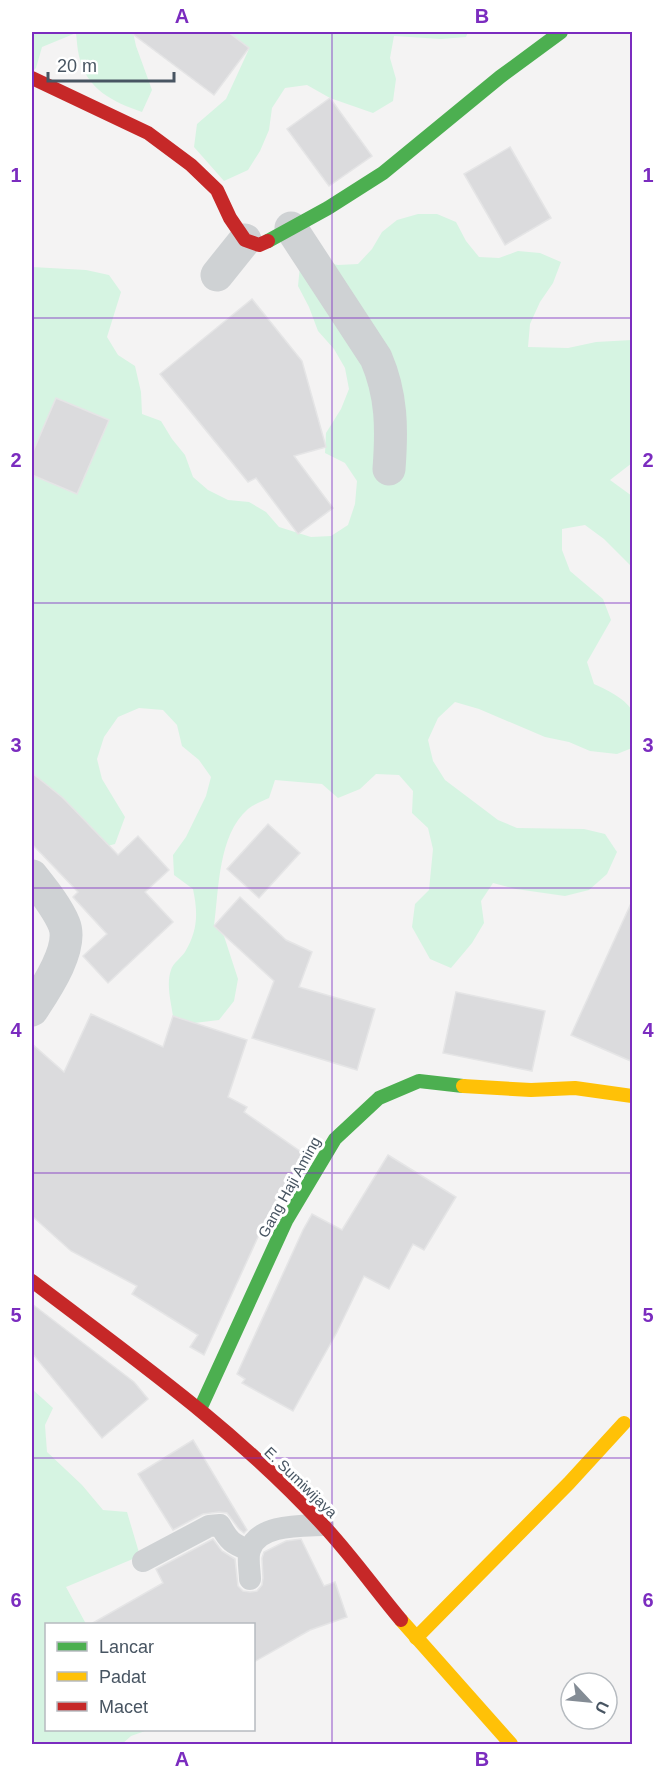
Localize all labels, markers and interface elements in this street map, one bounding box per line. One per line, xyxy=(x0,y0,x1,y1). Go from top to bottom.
text: A xyxy=(175,5,189,27)
text: B xyxy=(475,5,489,27)
scale bar xyxy=(48,45,174,83)
text: 20 m xyxy=(57,56,97,76)
text: 1 xyxy=(10,164,22,186)
text: 1 xyxy=(642,164,654,186)
text: 2 xyxy=(10,449,22,471)
text: 2 xyxy=(642,449,654,471)
text: 3 xyxy=(10,734,22,756)
text: 3 xyxy=(642,734,654,756)
text: 4 xyxy=(10,1019,22,1041)
text: 4 xyxy=(642,1019,654,1041)
street label: Gang Haji Aming xyxy=(254,1134,324,1240)
text: 5 xyxy=(10,1304,22,1326)
text: 5 xyxy=(642,1304,654,1326)
street label: E. Sumiwijaya xyxy=(261,1443,341,1521)
text: 6 xyxy=(10,1589,22,1611)
text: 6 xyxy=(642,1589,654,1611)
legend xyxy=(45,1623,255,1731)
text: Lancar xyxy=(99,1637,154,1657)
text: Padat xyxy=(99,1667,146,1687)
north arrow xyxy=(559,1671,619,1731)
text: Macet xyxy=(99,1697,148,1717)
text: U xyxy=(592,1698,612,1716)
text: A xyxy=(175,1748,189,1770)
text: B xyxy=(475,1748,489,1770)

